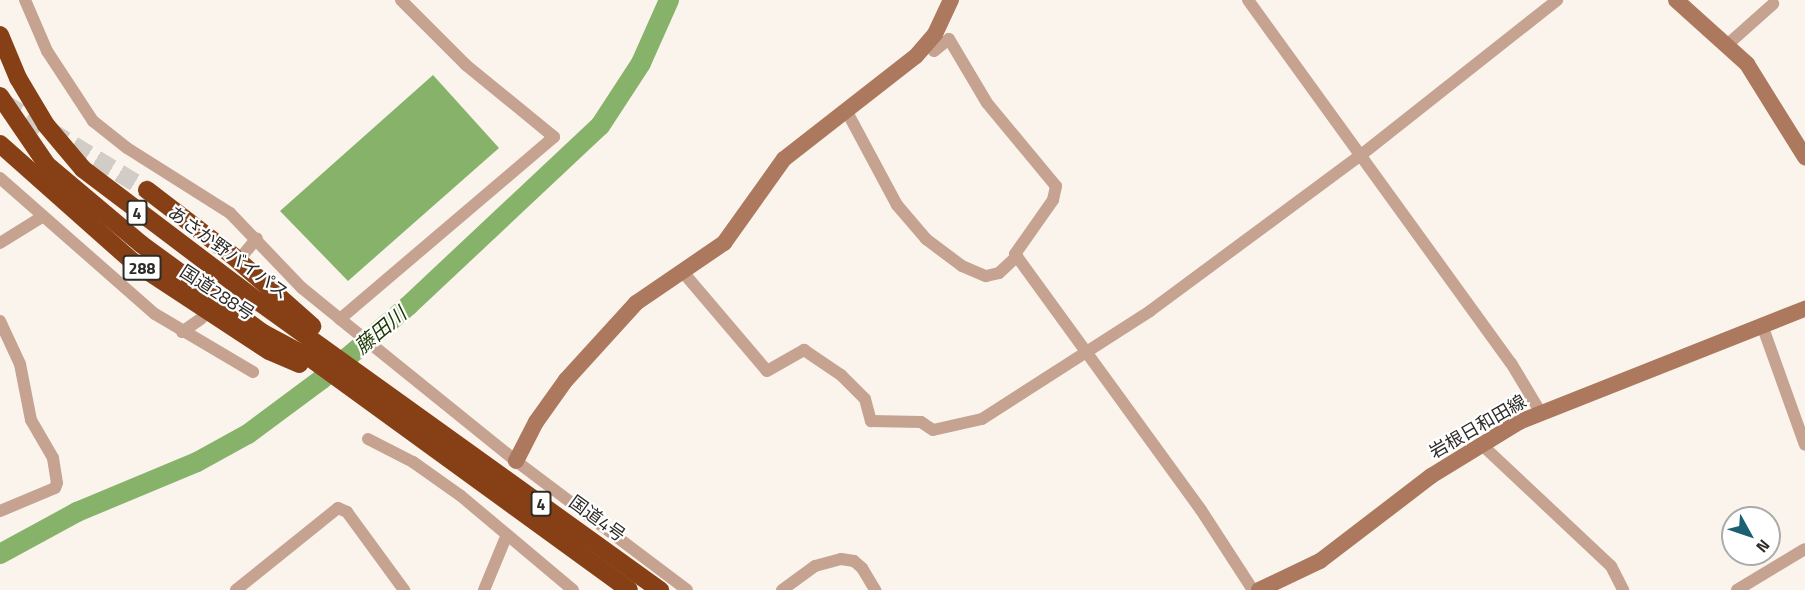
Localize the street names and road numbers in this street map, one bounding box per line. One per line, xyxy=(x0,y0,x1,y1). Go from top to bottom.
road number: 4 xyxy=(126,200,148,226)
street label: あさか野バイパス xyxy=(163,202,293,304)
road number: 288 xyxy=(122,255,162,281)
street label: 国道288号 xyxy=(176,261,258,325)
street label: 岩根日和田線 xyxy=(1426,391,1530,463)
road number: 4 xyxy=(530,491,552,517)
street label: 国道4号 xyxy=(565,491,629,547)

